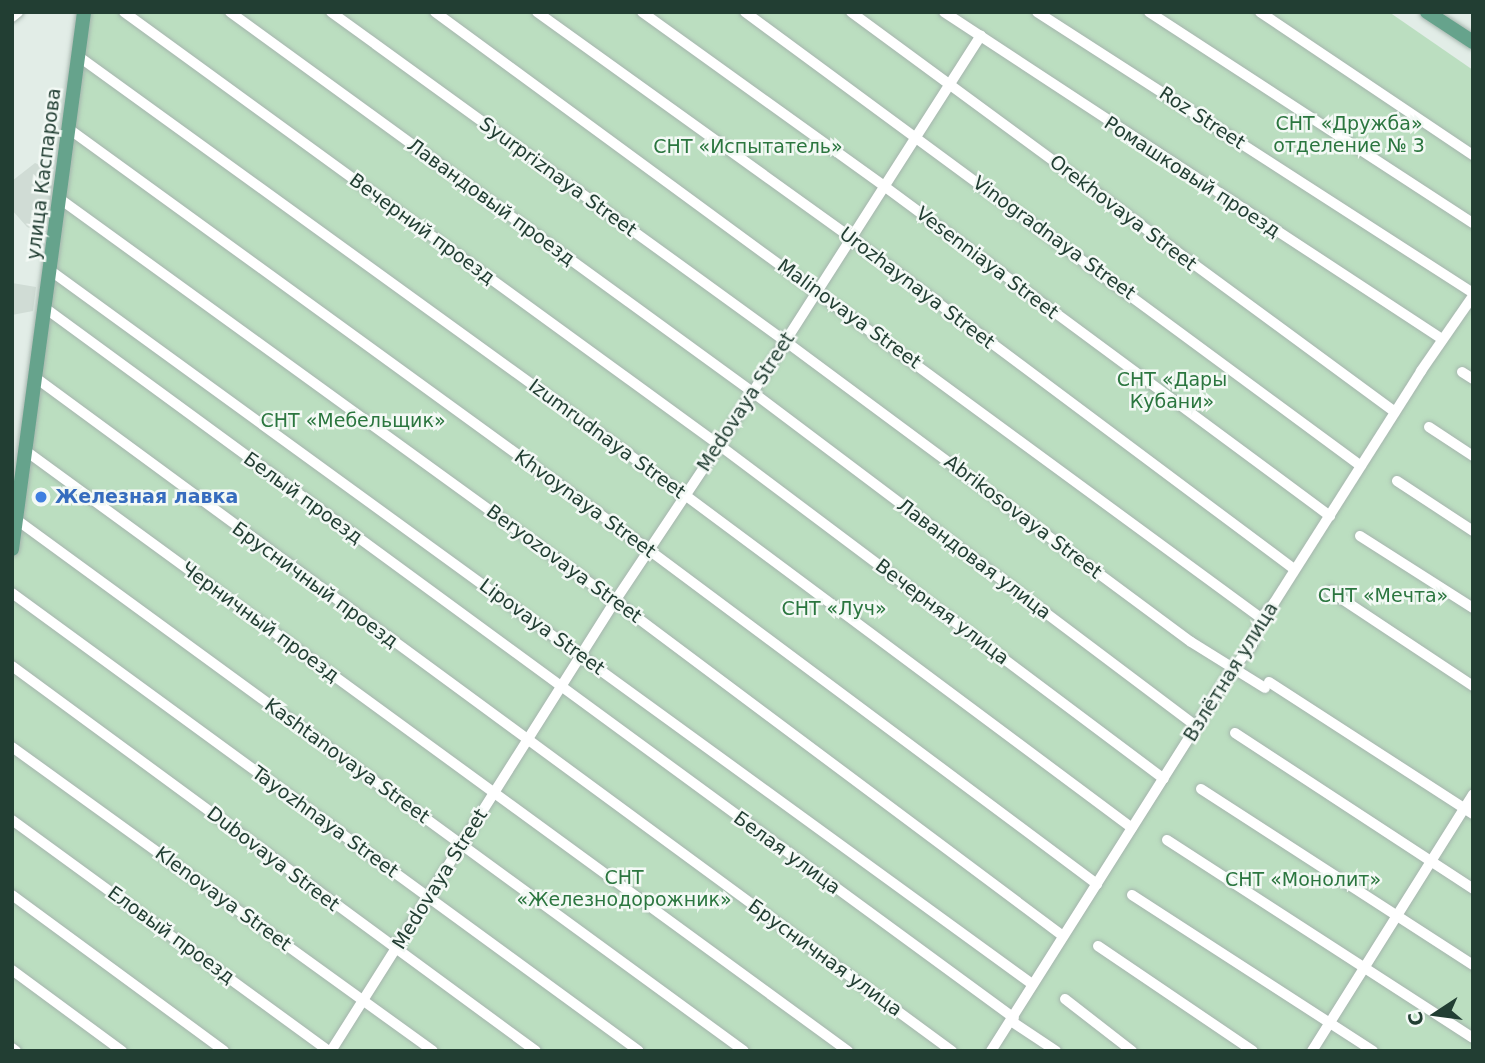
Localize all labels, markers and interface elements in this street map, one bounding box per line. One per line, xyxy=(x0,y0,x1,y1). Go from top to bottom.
street label: Roz Street xyxy=(1155,82,1249,154)
street label: улица Каспарова xyxy=(22,87,66,261)
street label: Syurpriznaya Street xyxy=(475,112,641,242)
street label: Ромашковый проезд xyxy=(1100,112,1284,242)
park label: СНТ «Дружба» отделение № 3 xyxy=(1273,113,1425,157)
street label: Лавандовый проезд xyxy=(403,134,579,270)
park label: СНТ «Испытатель» xyxy=(653,136,843,158)
street label: Orekhovaya Street xyxy=(1045,150,1201,276)
street label: Вечерний проезд xyxy=(345,169,499,289)
street label: Vinogradnaya Street xyxy=(968,171,1140,305)
street label: Vesenniaya Street xyxy=(911,202,1063,324)
street label: Urozhaynaya Street xyxy=(835,222,999,354)
street label: Malinovaya Street xyxy=(773,254,925,374)
street label: Medovaya Street xyxy=(693,328,799,476)
park label: СНТ «Дары Кубани» xyxy=(1117,369,1227,413)
street label: Izumrudnaya Street xyxy=(524,374,690,504)
park label: СНТ «Мебельщик» xyxy=(261,410,445,432)
street label: Khvoynaya Street xyxy=(510,445,660,563)
street label: Белый проезд xyxy=(239,447,367,549)
street label: Abrikosovaya Street xyxy=(940,450,1106,584)
place label: Железная лавка xyxy=(55,486,238,508)
marker: Железная лавка xyxy=(33,489,49,505)
street label: Лавандовая улица xyxy=(893,494,1055,624)
street label: Beryozovaya Street xyxy=(482,500,646,628)
street label: Брусничный проезд xyxy=(228,517,402,653)
street label: Вечерняя улица xyxy=(871,554,1013,670)
street label: Черничный проезд xyxy=(177,557,343,687)
street label: Lipovaya Street xyxy=(475,574,609,680)
park label: СНТ «Мечта» xyxy=(1318,585,1448,607)
park label: СНТ «Луч» xyxy=(781,598,887,620)
street label: Взлётная улица xyxy=(1179,598,1283,746)
street label: Kashtanovaya Street xyxy=(260,694,434,828)
street label: Tayozhnaya Street xyxy=(247,761,403,883)
street label: Dubovaya Street xyxy=(202,802,344,916)
street label: Medovaya Street xyxy=(388,805,492,953)
street label: Белая улица xyxy=(729,807,845,899)
street label: Klenovaya Street xyxy=(151,842,295,956)
park label: СНТ «Железнодорожник» xyxy=(516,867,732,911)
park label: СНТ «Монолит» xyxy=(1225,869,1381,891)
street label: Еловый проезд xyxy=(103,881,239,989)
street label: Брусничная улица xyxy=(744,895,906,1021)
north arrow xyxy=(1401,979,1471,1049)
text: С xyxy=(1403,1009,1428,1028)

